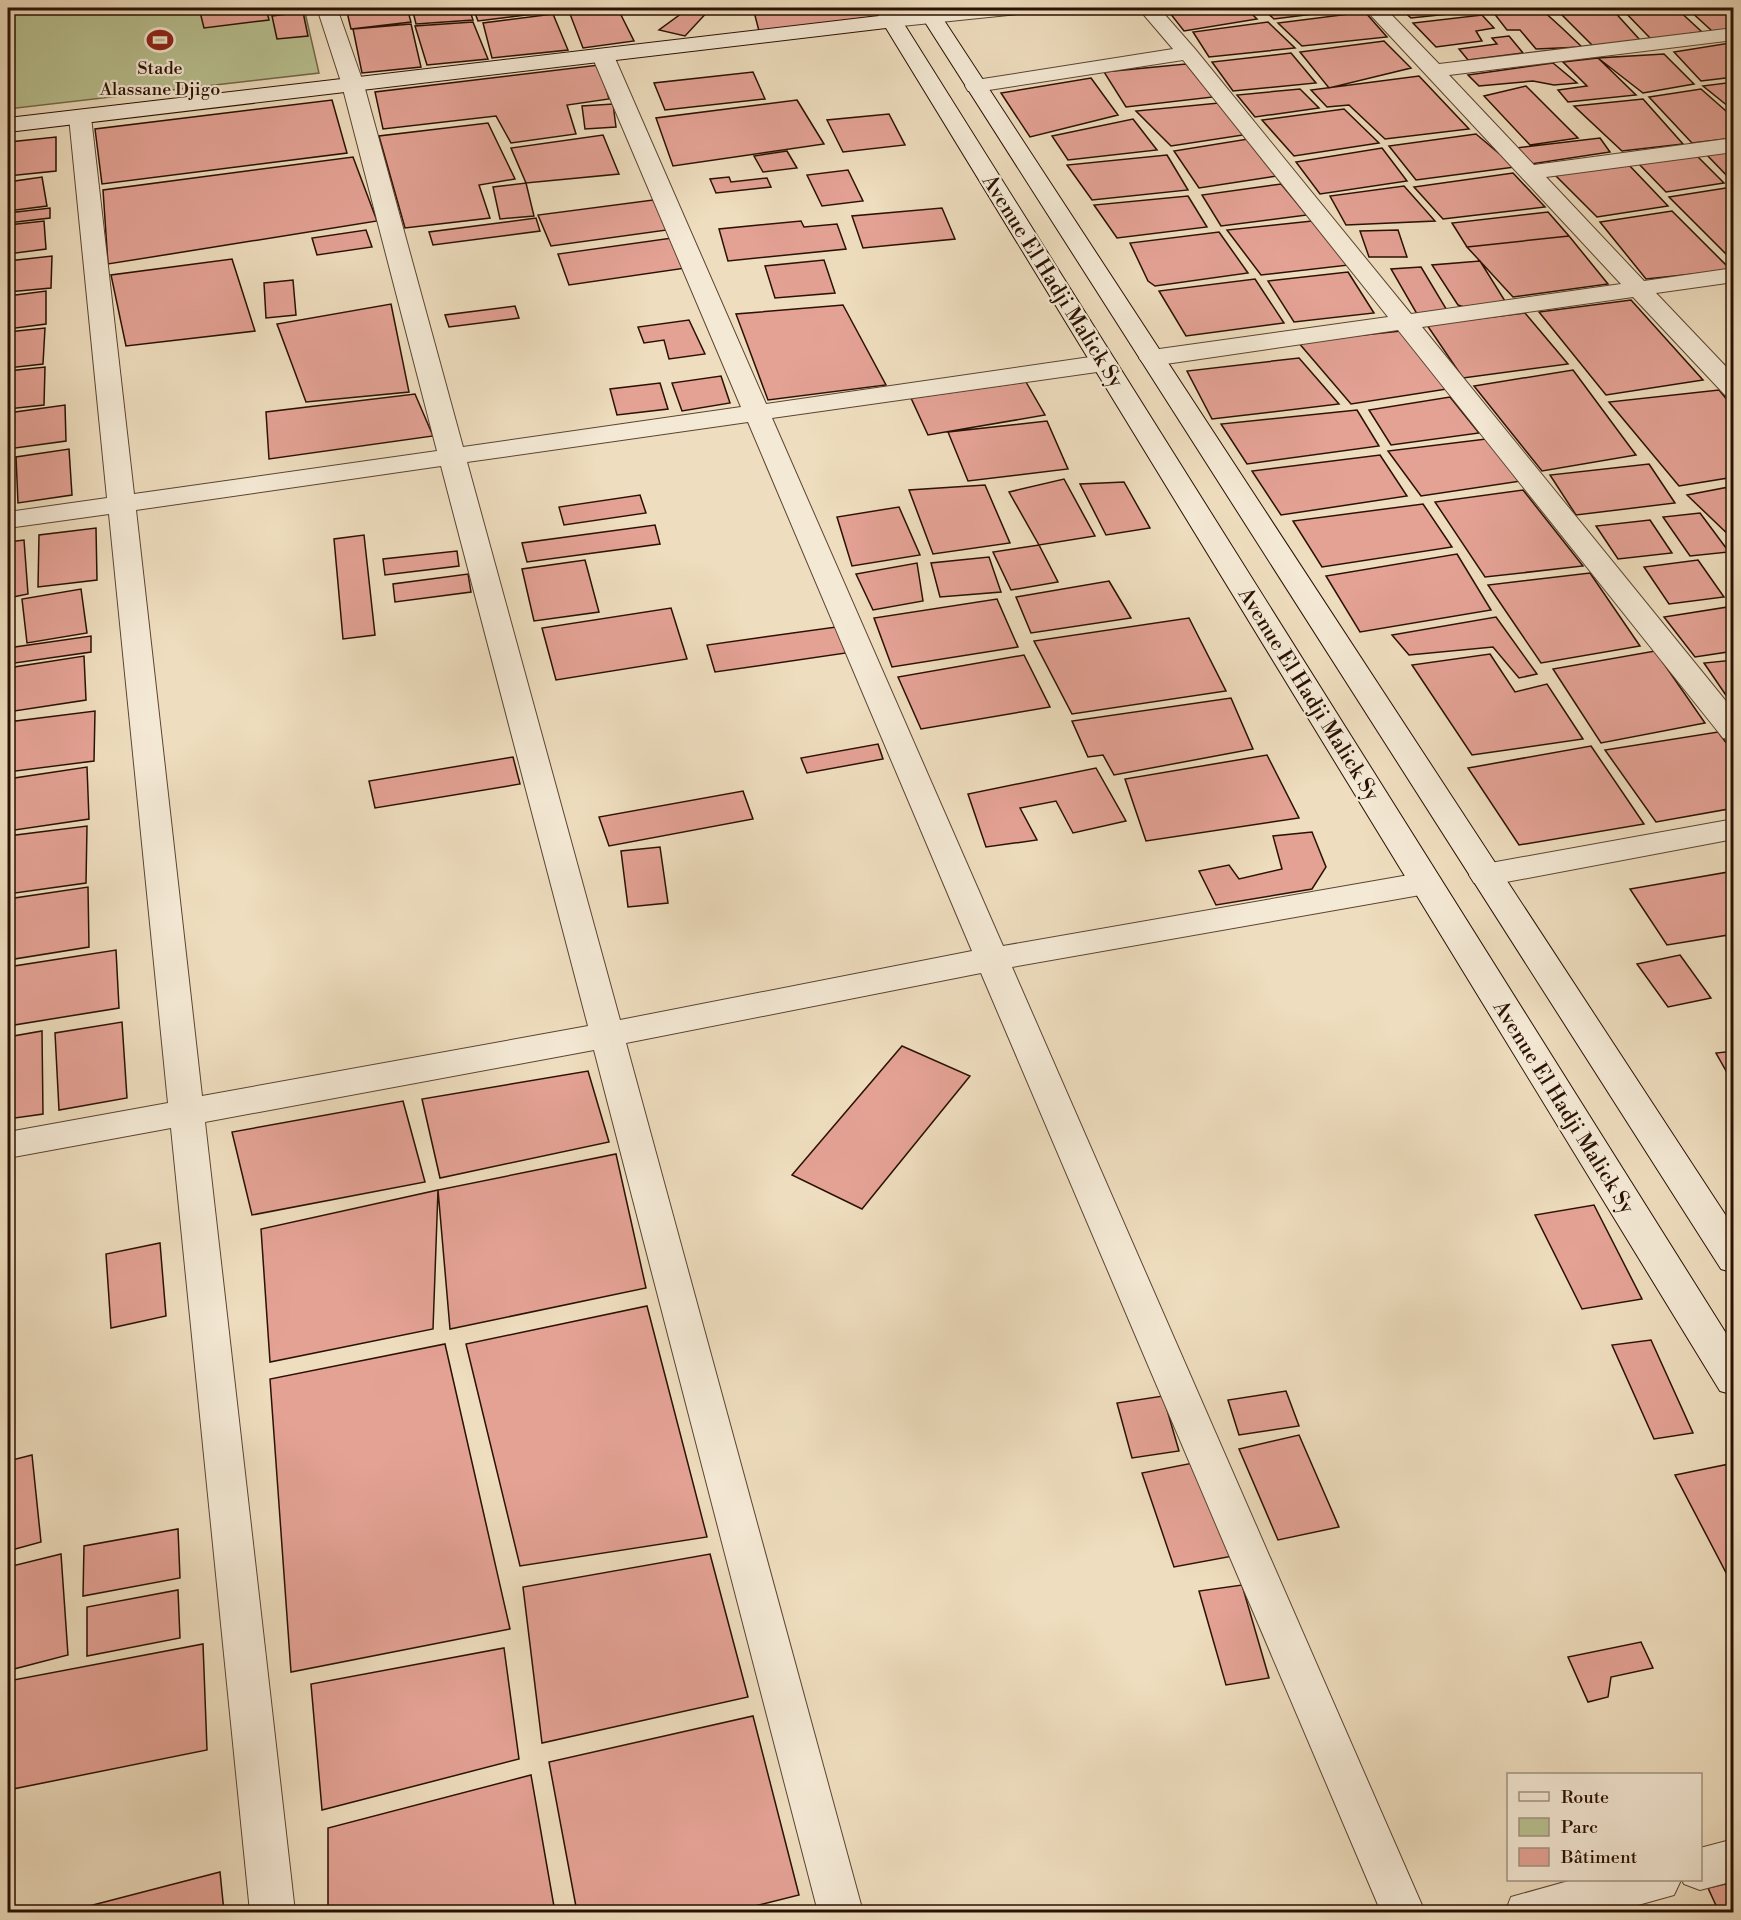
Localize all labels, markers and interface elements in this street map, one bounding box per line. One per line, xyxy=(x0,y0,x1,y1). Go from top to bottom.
sports icon: Stade Alassane Djigo xyxy=(145,25,175,55)
place label: Stade Alassane Djigo xyxy=(99,57,220,101)
street label: Avenue El Hadji Malick Sy xyxy=(975,169,1129,393)
street label: Avenue El Hadji Malick Sy xyxy=(1231,582,1385,806)
street label: Avenue El Hadji Malick Sy xyxy=(1486,995,1640,1219)
legend xyxy=(1507,1773,1702,1881)
text: Route xyxy=(1561,1786,1609,1809)
text: Parc xyxy=(1561,1816,1598,1839)
text: Bâtiment xyxy=(1560,1846,1638,1869)

